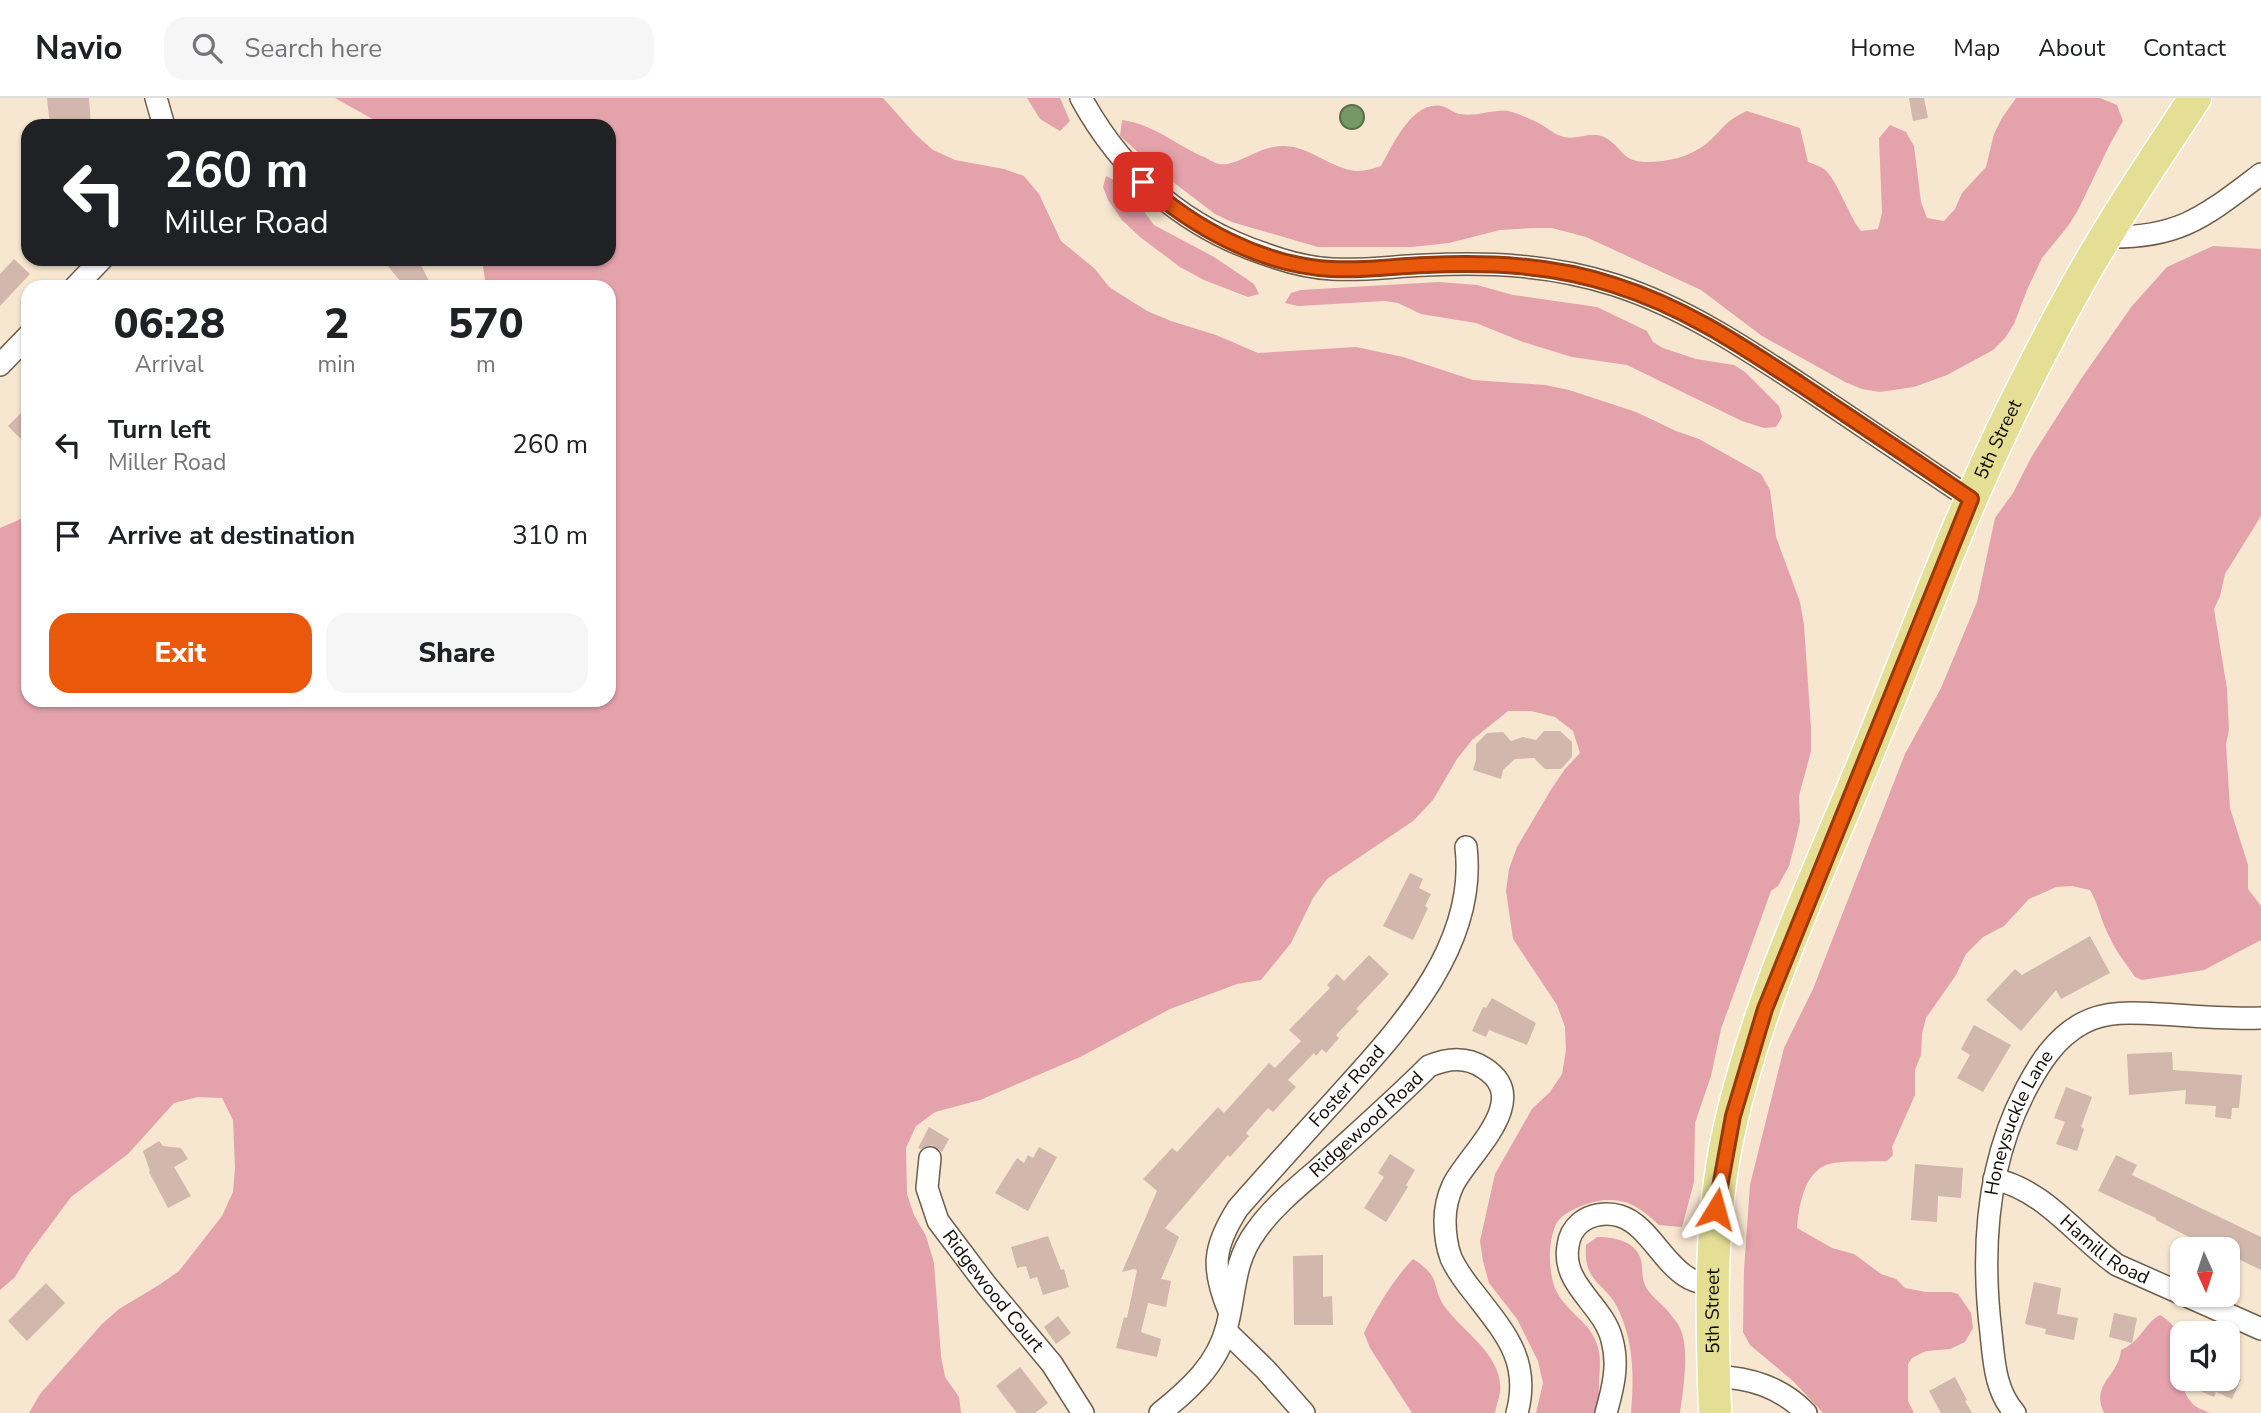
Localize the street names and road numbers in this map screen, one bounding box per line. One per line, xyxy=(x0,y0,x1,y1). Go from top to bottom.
street label: 5th Street xyxy=(1968,395,2028,484)
street label: Foster Road xyxy=(1303,1040,1391,1133)
street label: Honeysuckle Lane xyxy=(1979,1045,2059,1197)
street label: Ridgewood Road xyxy=(1304,1065,1429,1184)
street label: Hamill Road xyxy=(2054,1209,2153,1291)
street label: Ridgewood Court xyxy=(936,1225,1050,1358)
street label: 5th Street xyxy=(1700,1268,1726,1354)

